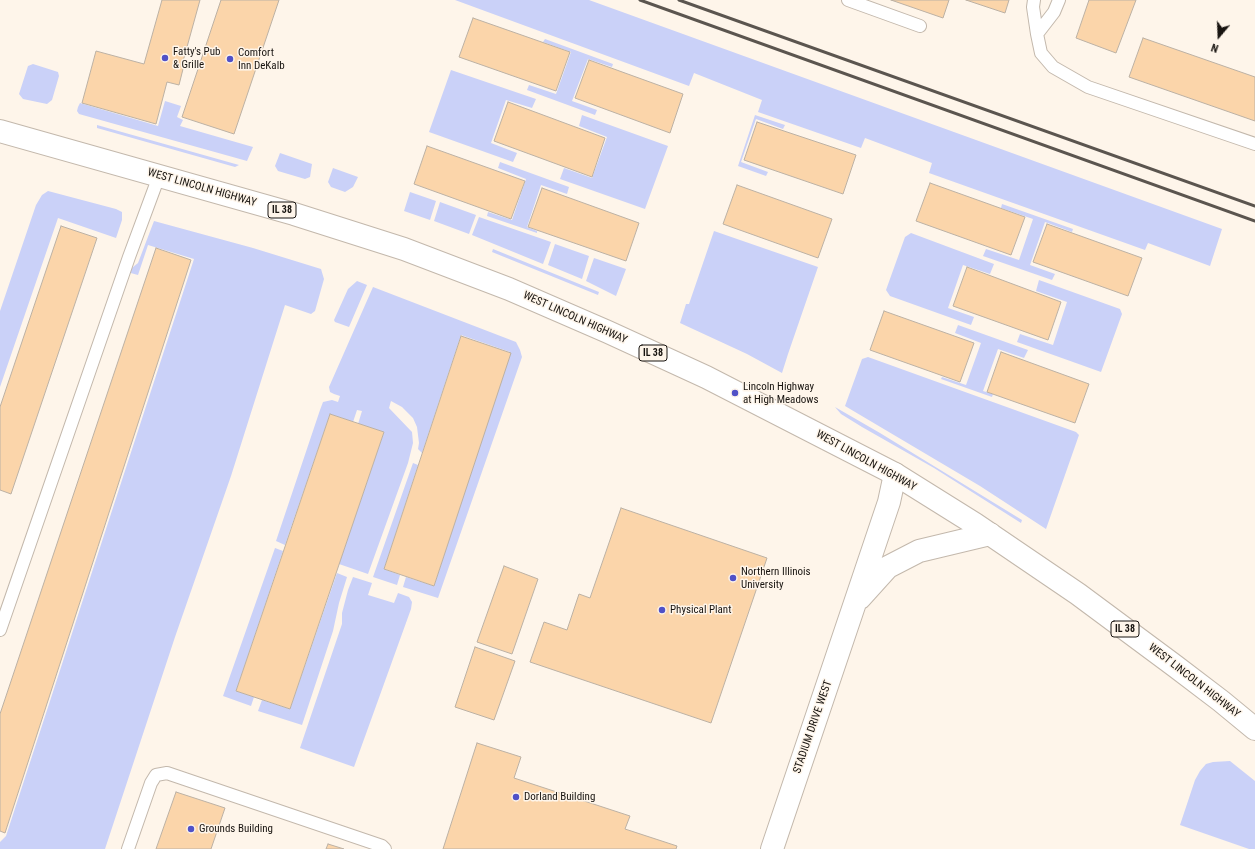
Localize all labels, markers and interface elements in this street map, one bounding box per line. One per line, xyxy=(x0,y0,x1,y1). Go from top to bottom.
north arrow xyxy=(1199,16,1239,56)
text: N xyxy=(1210,41,1220,55)
place label: Fatty's Pub & Grille xyxy=(173,45,220,71)
place label: Comfort Inn DeKalb xyxy=(238,46,285,72)
marker: Fatty's Pub & Grille xyxy=(160,53,170,63)
marker: Comfort Inn DeKalb xyxy=(225,54,235,64)
street label: WEST LINCOLN HIGHWAY xyxy=(146,166,258,210)
road number: IL 38 xyxy=(268,202,296,218)
street label: WEST LINCOLN HIGHWAY xyxy=(521,289,629,347)
road number: IL 38 xyxy=(639,345,667,361)
place label: Lincoln Highway at High Meadows xyxy=(743,380,819,406)
marker: Lincoln Highway at High Meadows xyxy=(730,388,740,398)
street label: WEST LINCOLN HIGHWAY xyxy=(814,428,918,494)
place label: Northern Illinois University xyxy=(741,565,811,591)
marker: Northern Illinois University xyxy=(728,573,738,583)
place label: Physical Plant xyxy=(670,603,731,617)
marker: Physical Plant xyxy=(657,605,667,615)
road number: IL 38 xyxy=(1111,621,1139,637)
street label: WEST LINCOLN HIGHWAY xyxy=(1146,641,1242,721)
street label: STADIUM DRIVE WEST xyxy=(791,679,835,775)
place label: Dorland Building xyxy=(524,790,595,804)
marker: Dorland Building xyxy=(511,792,521,802)
place label: Grounds Building xyxy=(199,822,273,836)
marker: Grounds Building xyxy=(186,824,196,834)

